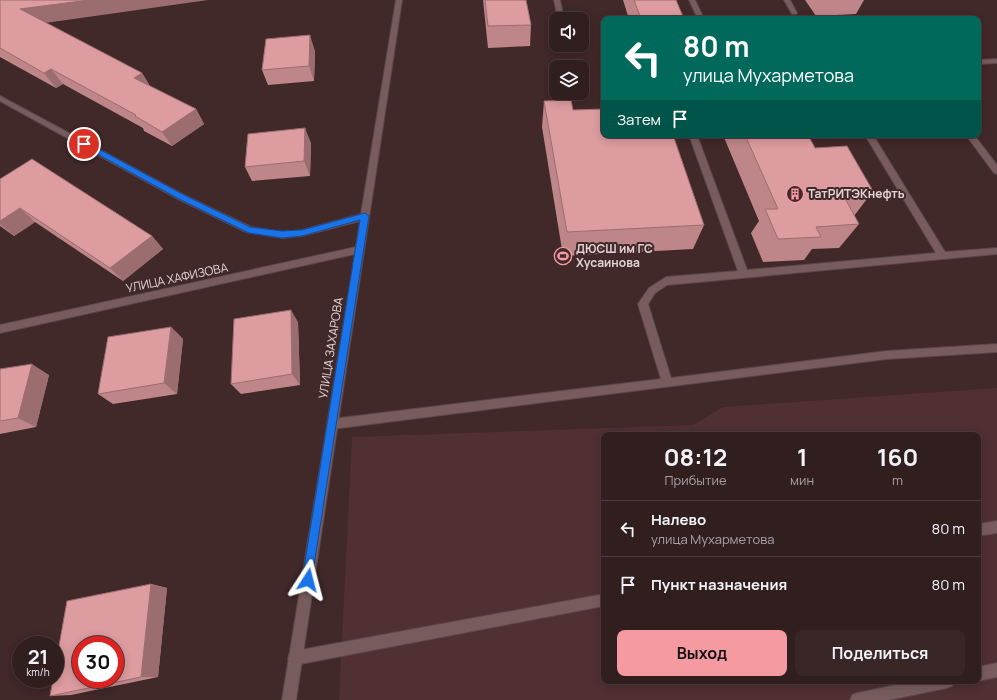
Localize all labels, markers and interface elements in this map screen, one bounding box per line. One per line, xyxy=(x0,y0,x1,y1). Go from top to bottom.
map controls xyxy=(549,12,589,100)
button: sound xyxy=(549,12,589,52)
text: 80 m xyxy=(683,27,749,65)
icon: left xyxy=(617,32,669,84)
button: layers xyxy=(549,60,589,100)
text: улица Мухарметова xyxy=(683,63,854,87)
icon: arrive xyxy=(669,108,691,130)
text: Затем xyxy=(617,109,661,130)
pin xyxy=(67,127,101,161)
icon: arrive xyxy=(73,133,95,155)
building icon: ТатРИТЭКнефть xyxy=(785,184,805,204)
place label: ТатРИТЭКнефть xyxy=(808,185,905,202)
place label: ДЮСШ им ГС Хусаинова xyxy=(576,240,653,271)
sports icon: ДЮСШ им ГС Хусаинова xyxy=(553,246,573,266)
street label: УЛИЦА ХАФИЗОВА xyxy=(124,258,230,297)
street label: УЛИЦА ЗАХАРОВА xyxy=(314,296,347,400)
text: 08:12 xyxy=(664,440,727,473)
text: 1 xyxy=(797,440,807,473)
text: 160 xyxy=(877,440,918,473)
text: Прибытие xyxy=(665,471,727,489)
text: мин xyxy=(790,471,814,489)
text: m xyxy=(892,471,903,489)
text: Налево xyxy=(651,509,706,530)
icon: left xyxy=(617,518,639,540)
text: 80 m xyxy=(931,518,965,539)
text: улица Мухарметова xyxy=(651,530,774,548)
position arrow xyxy=(287,559,329,601)
icon: arrive xyxy=(617,574,639,596)
text: Пункт назначения xyxy=(651,574,787,595)
text: 80 m xyxy=(931,574,965,595)
button: Выход xyxy=(617,630,787,676)
button: Поделиться xyxy=(795,630,965,676)
speed limit sign: 30 xyxy=(72,636,124,688)
text: 21 xyxy=(28,643,48,670)
text: km/h xyxy=(26,665,50,679)

